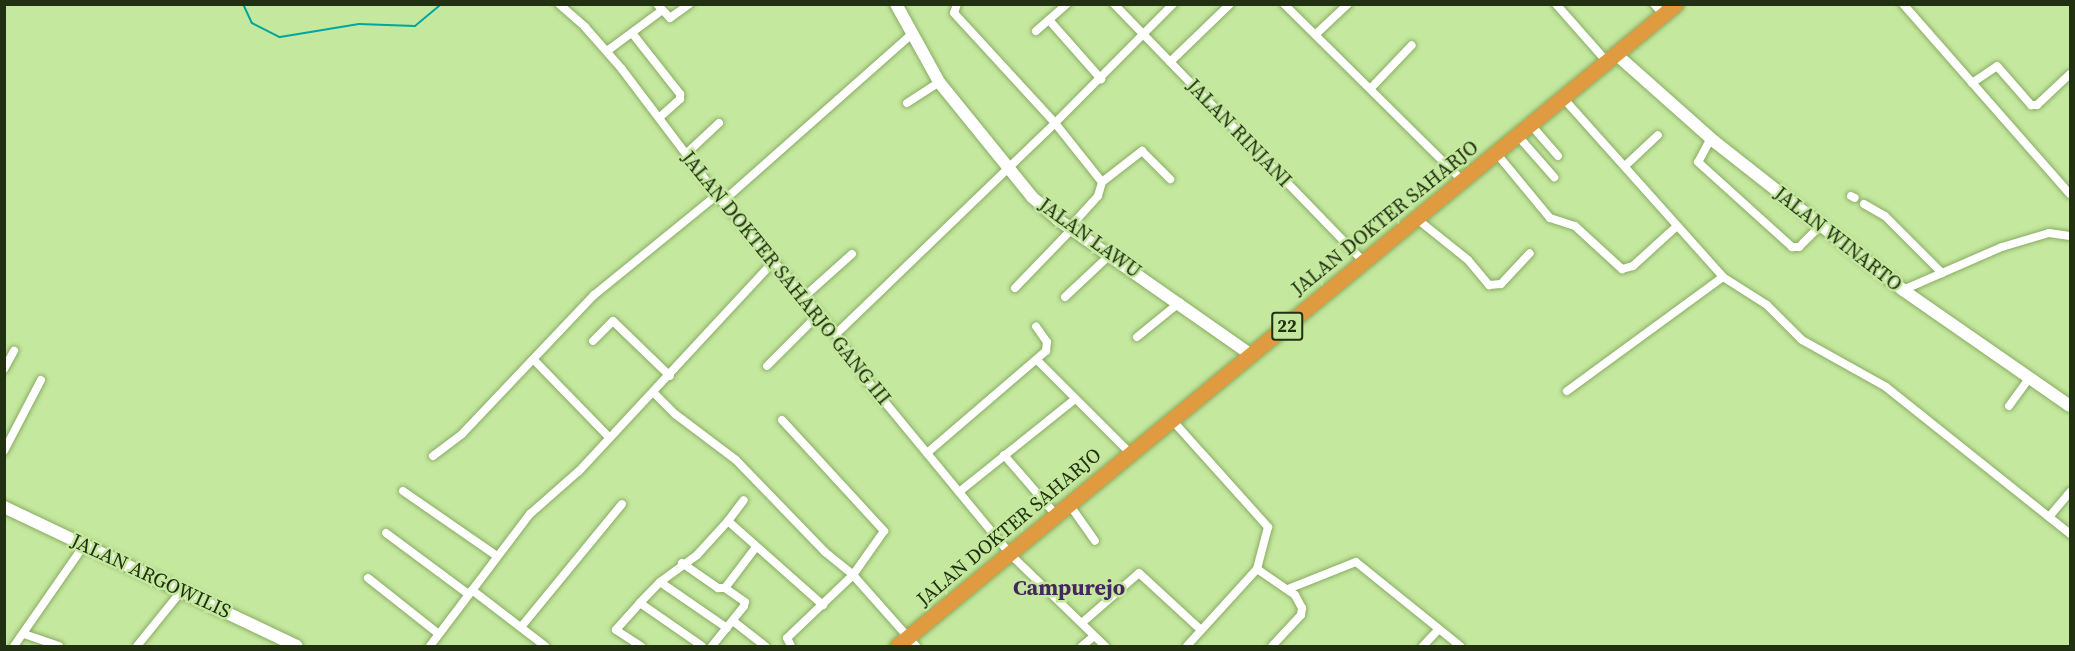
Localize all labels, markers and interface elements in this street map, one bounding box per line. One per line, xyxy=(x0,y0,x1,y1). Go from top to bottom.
street label: JALAN RINJANI xyxy=(1181,74,1297,192)
street label: JALAN DOKTER SAHARJO xyxy=(1287,135,1483,301)
street label: JALAN DOKTER SAHARJO GANG III xyxy=(676,146,896,410)
street label: JALAN WINARTO xyxy=(1769,181,1907,297)
street label: JALAN LAWU xyxy=(1034,193,1146,283)
road number: 22 xyxy=(1270,311,1304,341)
street label: JALAN DOKTER SAHARJO xyxy=(912,443,1106,611)
street label: JALAN ARGOWILIS xyxy=(68,529,234,623)
district label: Campurejo xyxy=(1013,575,1125,601)

